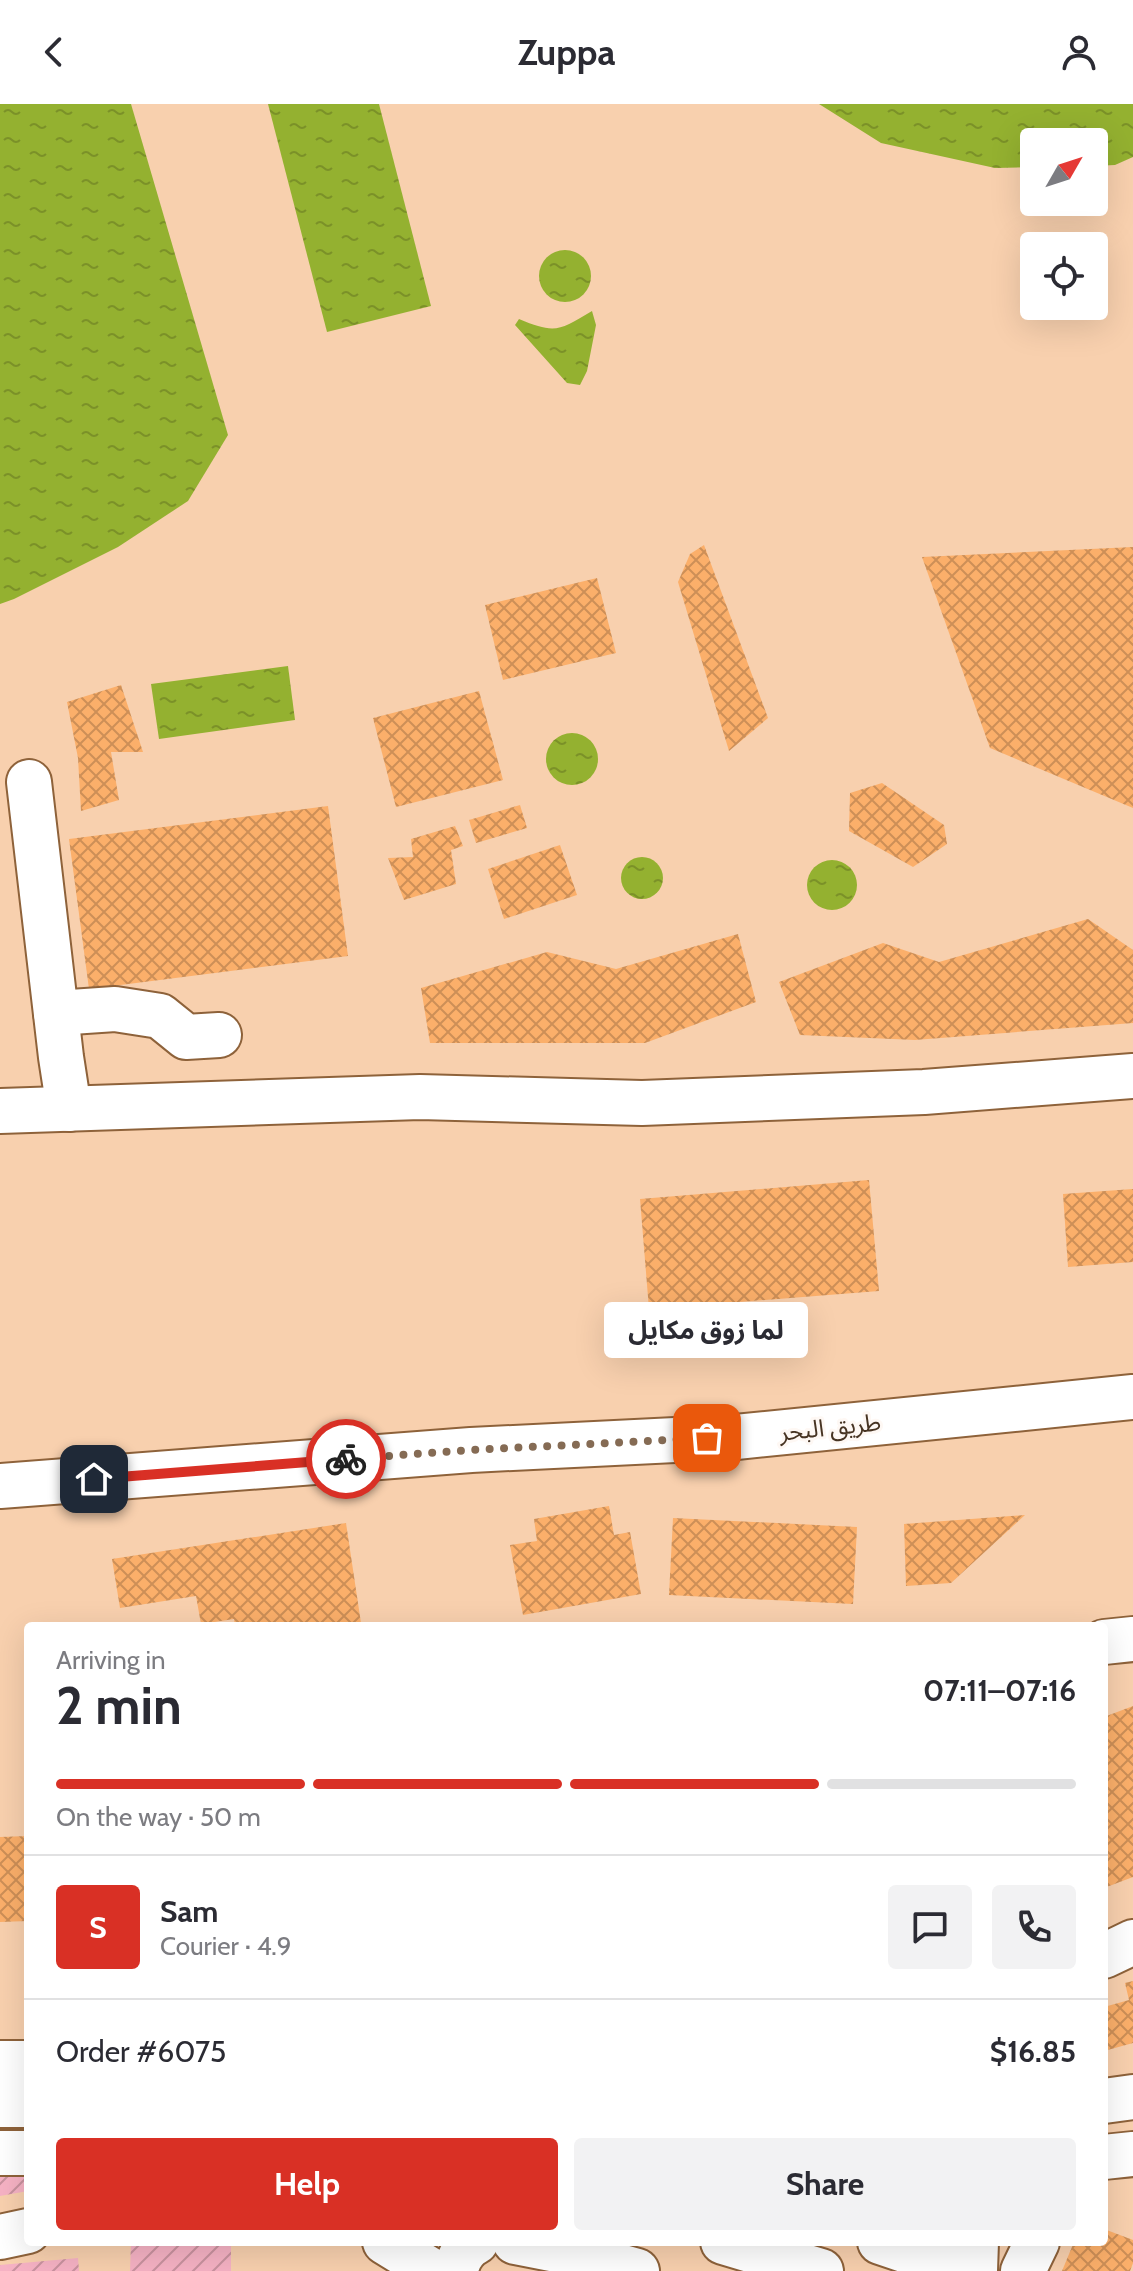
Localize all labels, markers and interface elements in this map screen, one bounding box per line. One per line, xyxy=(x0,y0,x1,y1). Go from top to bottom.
icon: back xyxy=(32,30,76,74)
text: Zuppa xyxy=(518,30,615,74)
icon: person xyxy=(1057,30,1101,74)
north arrow xyxy=(1020,128,1108,216)
map controls xyxy=(1020,128,1108,320)
button: locate xyxy=(1020,232,1108,320)
callout: لما زوق مكايل xyxy=(605,1302,809,1358)
text: لما زوق مكايل xyxy=(628,1314,784,1346)
pin xyxy=(673,1404,741,1472)
street label: طريق البحر xyxy=(777,1407,882,1448)
icon: bag xyxy=(685,1416,729,1460)
courier xyxy=(306,1419,386,1499)
icon: bike xyxy=(324,1437,368,1481)
pin xyxy=(60,1445,128,1513)
icon: home xyxy=(72,1457,116,1501)
text: Arriving in xyxy=(56,1644,166,1676)
text: 07:11–07:16 xyxy=(923,1672,1076,1709)
text: 2 min xyxy=(56,1674,182,1737)
text: On the way · 50 m xyxy=(56,1801,261,1833)
button: chat xyxy=(888,1885,972,1969)
button: phone xyxy=(992,1885,1076,1969)
text: Sam xyxy=(160,1893,218,1930)
text: S xyxy=(89,1909,107,1946)
text: Courier · 4.9 xyxy=(160,1930,292,1962)
text: Order #6075 xyxy=(56,2033,226,2070)
text: $16.85 xyxy=(990,2033,1076,2070)
button: Help xyxy=(56,2138,558,2230)
button: Share xyxy=(574,2138,1076,2230)

